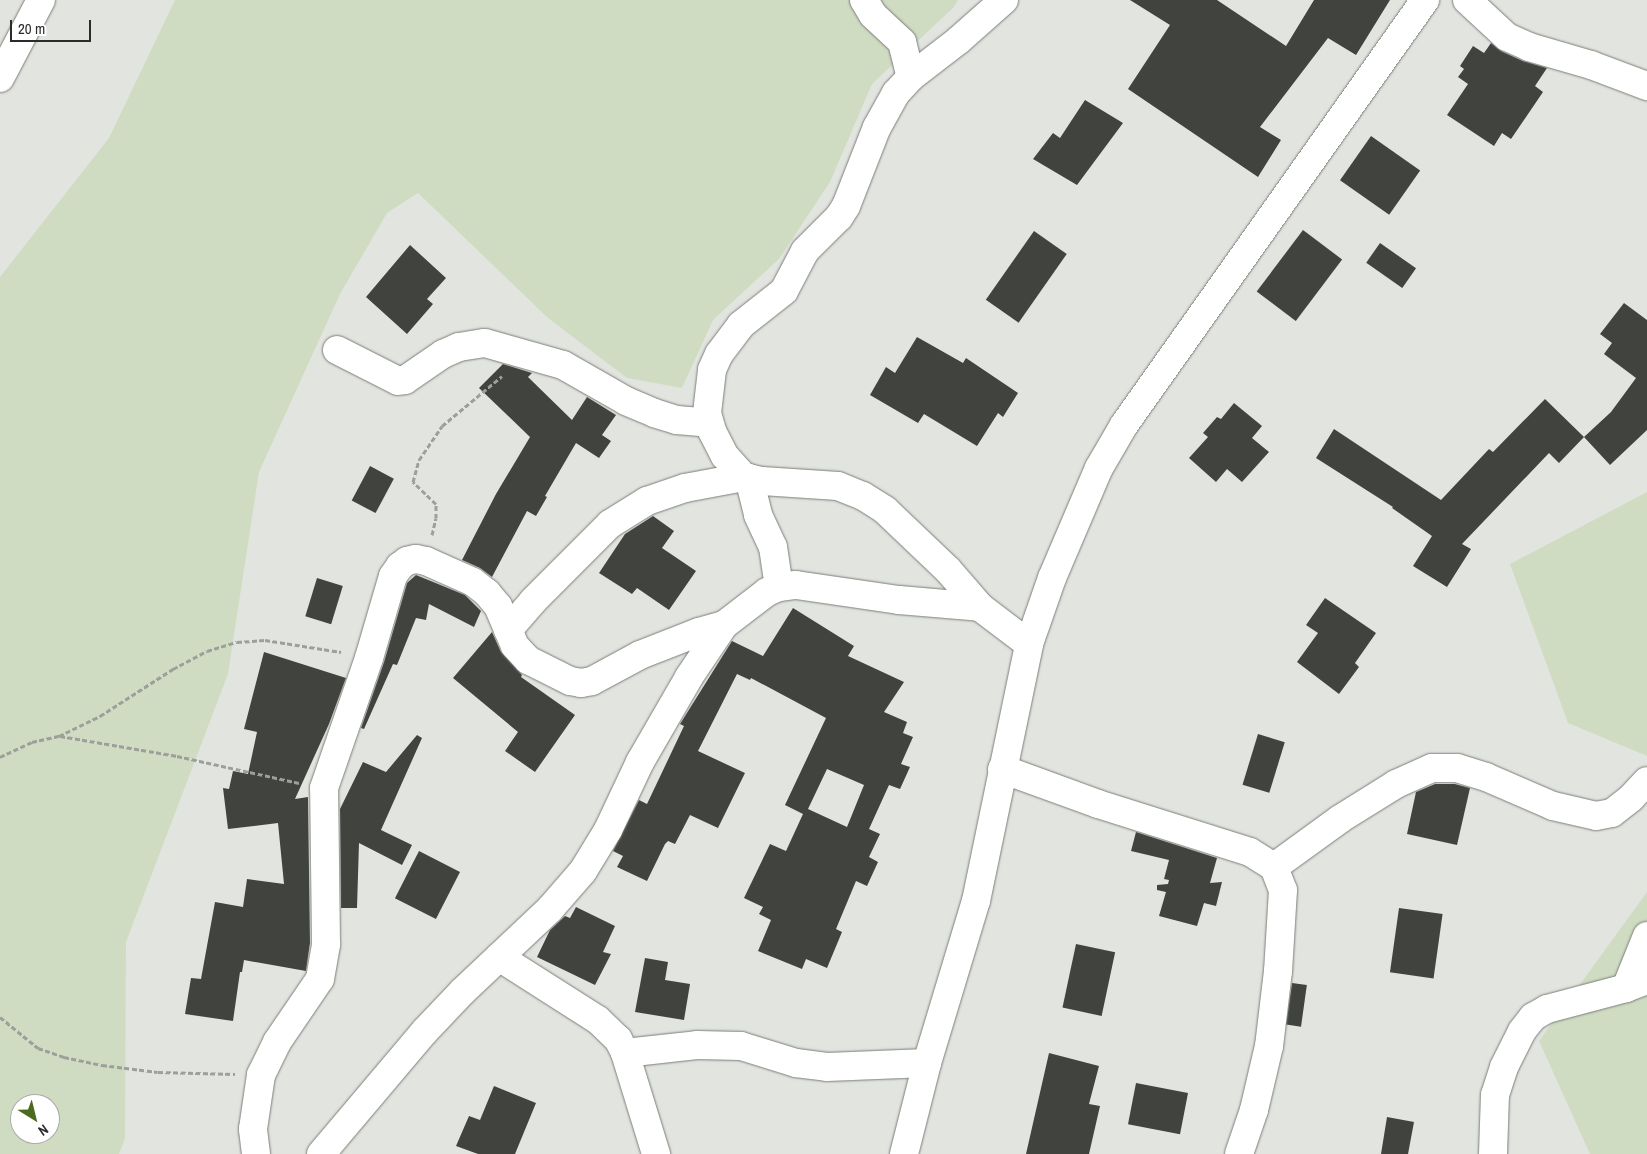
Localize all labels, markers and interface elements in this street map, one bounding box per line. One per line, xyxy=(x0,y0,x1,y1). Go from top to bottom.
scale bar xyxy=(12,10,94,42)
text: 20 m xyxy=(18,18,45,39)
north arrow xyxy=(10,1094,60,1144)
text: N xyxy=(35,1121,52,1140)

